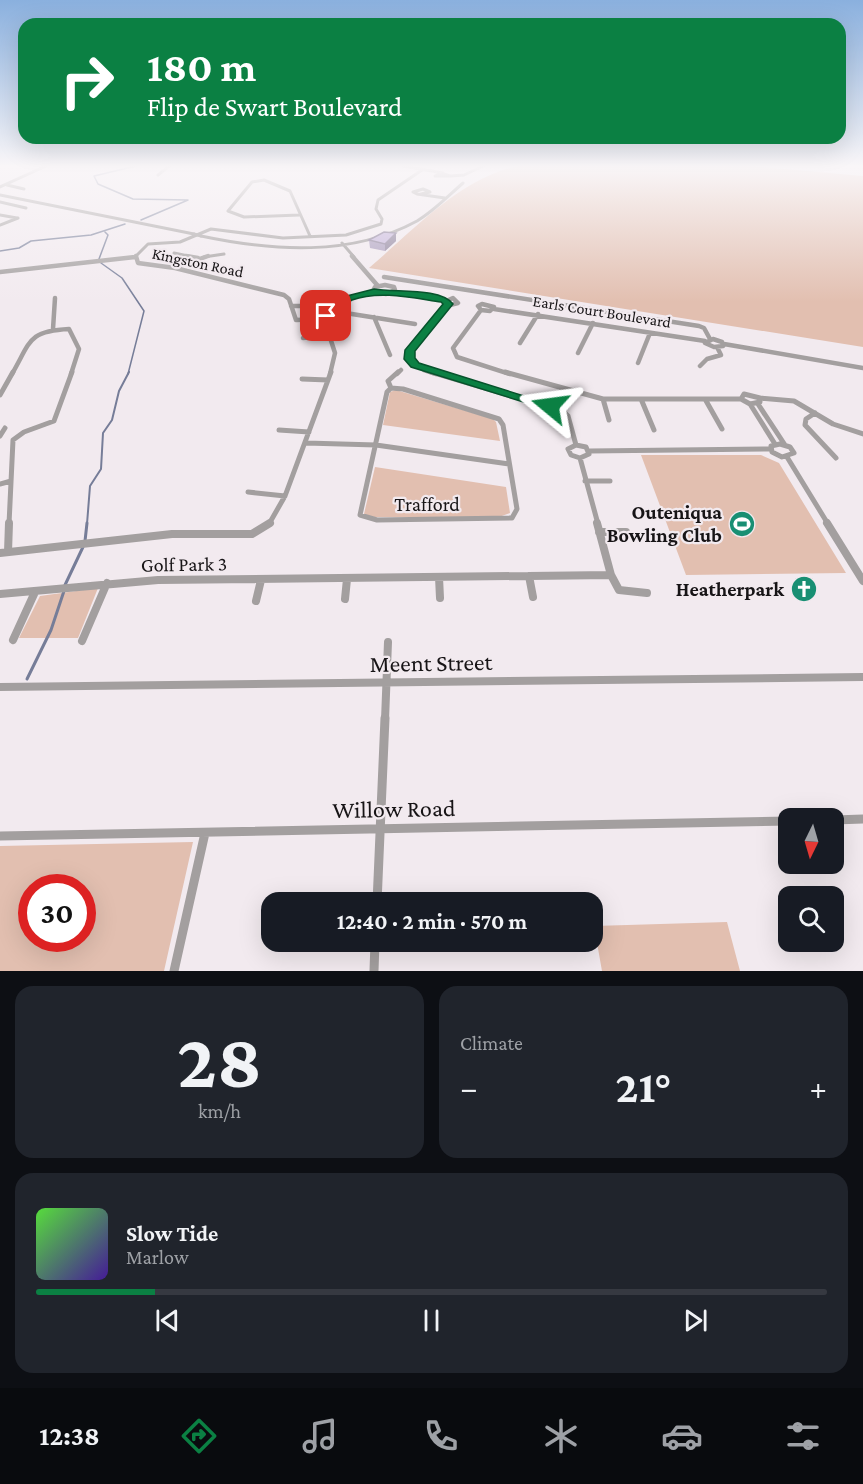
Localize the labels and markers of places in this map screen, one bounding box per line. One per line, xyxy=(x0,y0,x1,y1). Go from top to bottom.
pin xyxy=(300,290,351,341)
place label: Outeniqua Bowling Club xyxy=(607,501,722,546)
sports icon: Outeniqua Bowling Club xyxy=(727,509,757,539)
church icon: Heatherpark xyxy=(789,574,819,604)
place label: Heatherpark xyxy=(676,578,785,600)

